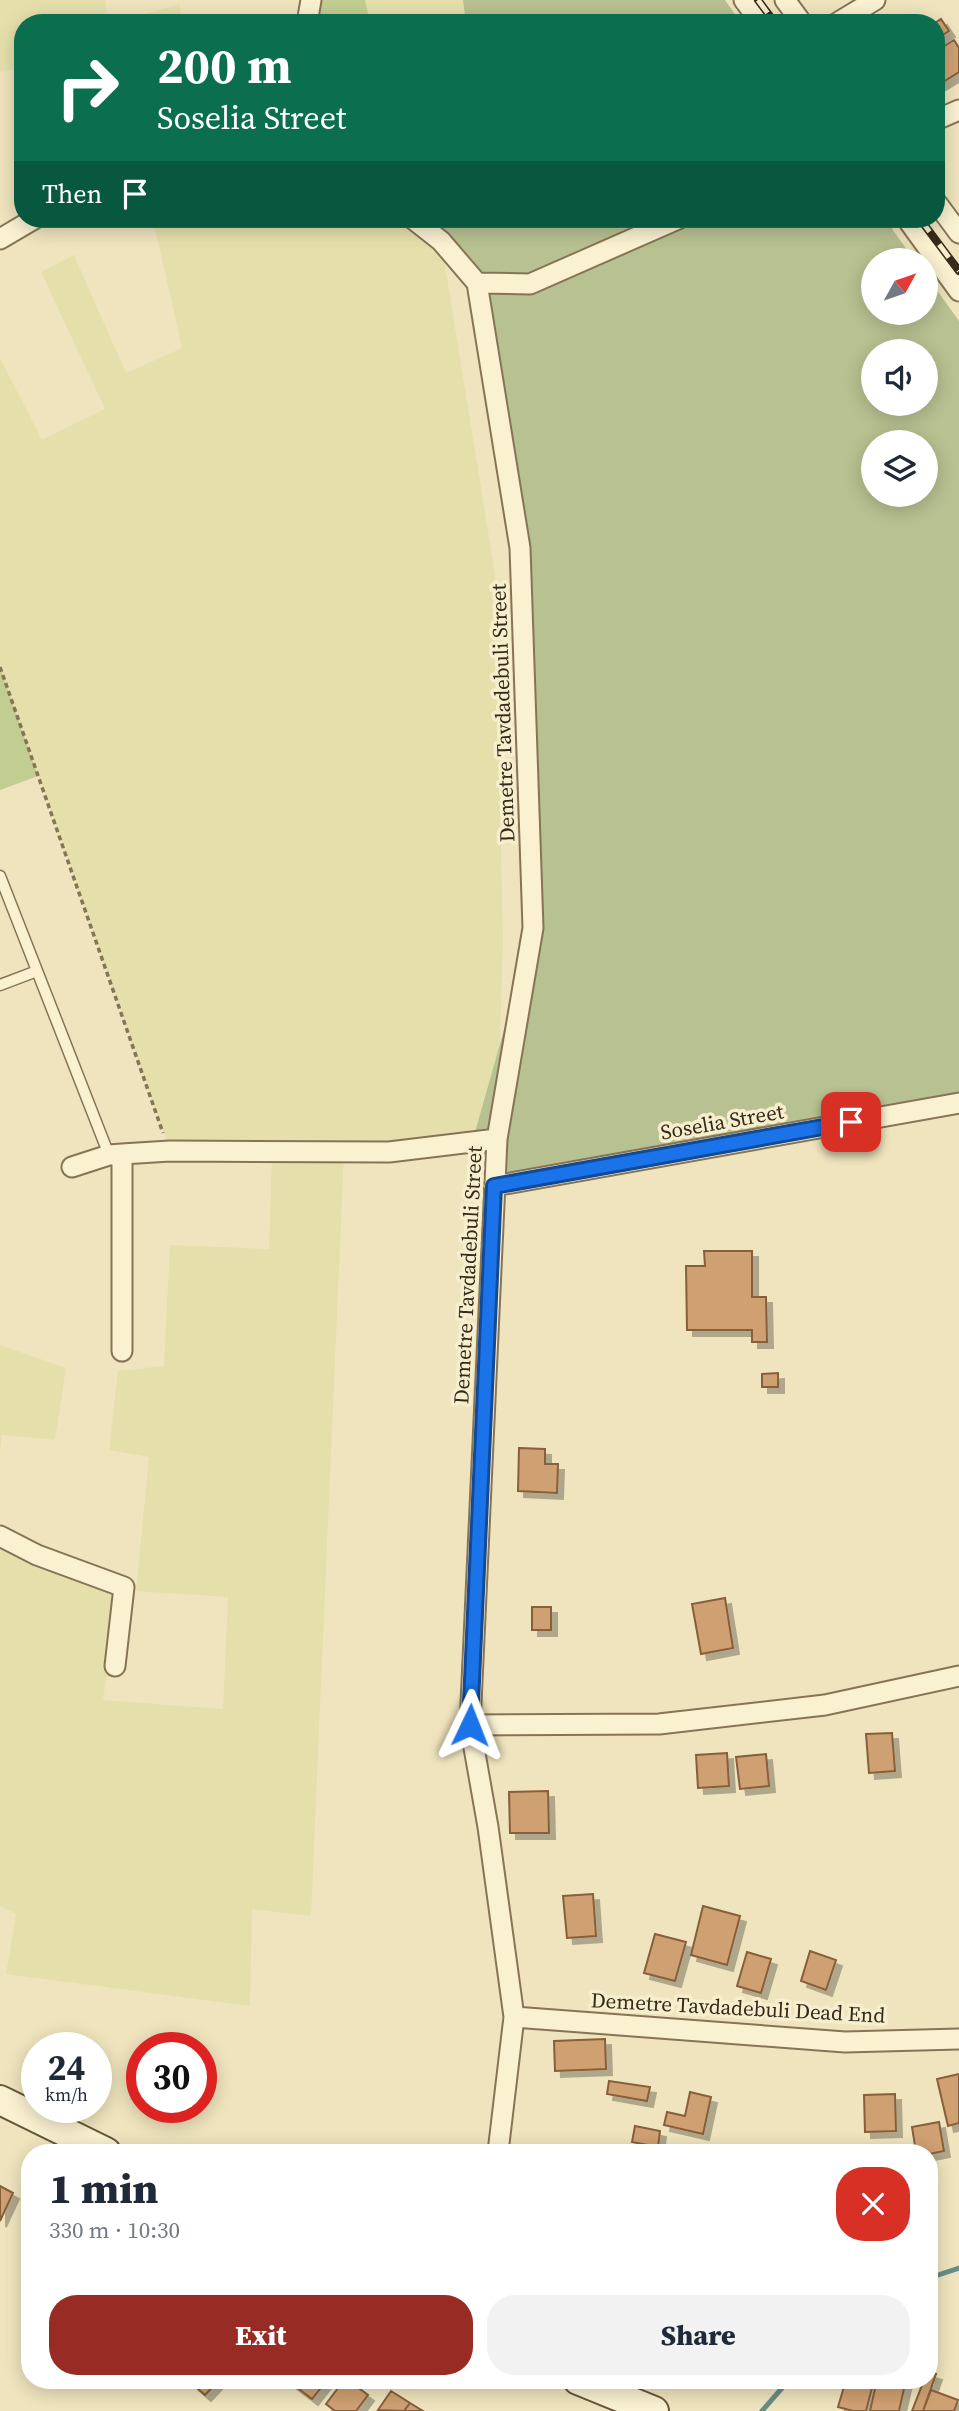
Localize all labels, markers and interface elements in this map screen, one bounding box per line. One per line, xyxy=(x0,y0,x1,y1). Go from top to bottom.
text: 200 m xyxy=(157,32,292,99)
icon: right xyxy=(42,42,133,133)
text: Soselia Street xyxy=(157,96,346,140)
icon: arrive xyxy=(116,175,154,213)
text: Then xyxy=(42,176,102,212)
north arrow xyxy=(861,248,938,326)
map controls xyxy=(861,248,938,507)
button: sound xyxy=(861,339,938,416)
button: layers xyxy=(861,430,938,507)
street label: Demetre Tavdadebuli Street xyxy=(483,583,522,843)
pin xyxy=(821,1092,881,1152)
street label: Soselia Street xyxy=(658,1096,786,1147)
icon: arrive xyxy=(832,1103,870,1141)
street label: Demetre Tavdadebuli Street xyxy=(446,1145,489,1405)
position arrow xyxy=(433,1688,507,1762)
street label: Demetre Tavdadebuli Dead End xyxy=(590,1985,886,2030)
speed limit sign: 30 xyxy=(126,2032,217,2123)
text: 24 xyxy=(48,2044,85,2092)
text: km/h xyxy=(45,2082,88,2107)
text: 1 min xyxy=(49,2159,159,2217)
button: close xyxy=(836,2167,910,2241)
text: 330 m · 10:30 xyxy=(49,2214,180,2246)
button: Exit xyxy=(49,2295,473,2375)
button: Share xyxy=(487,2295,910,2375)

